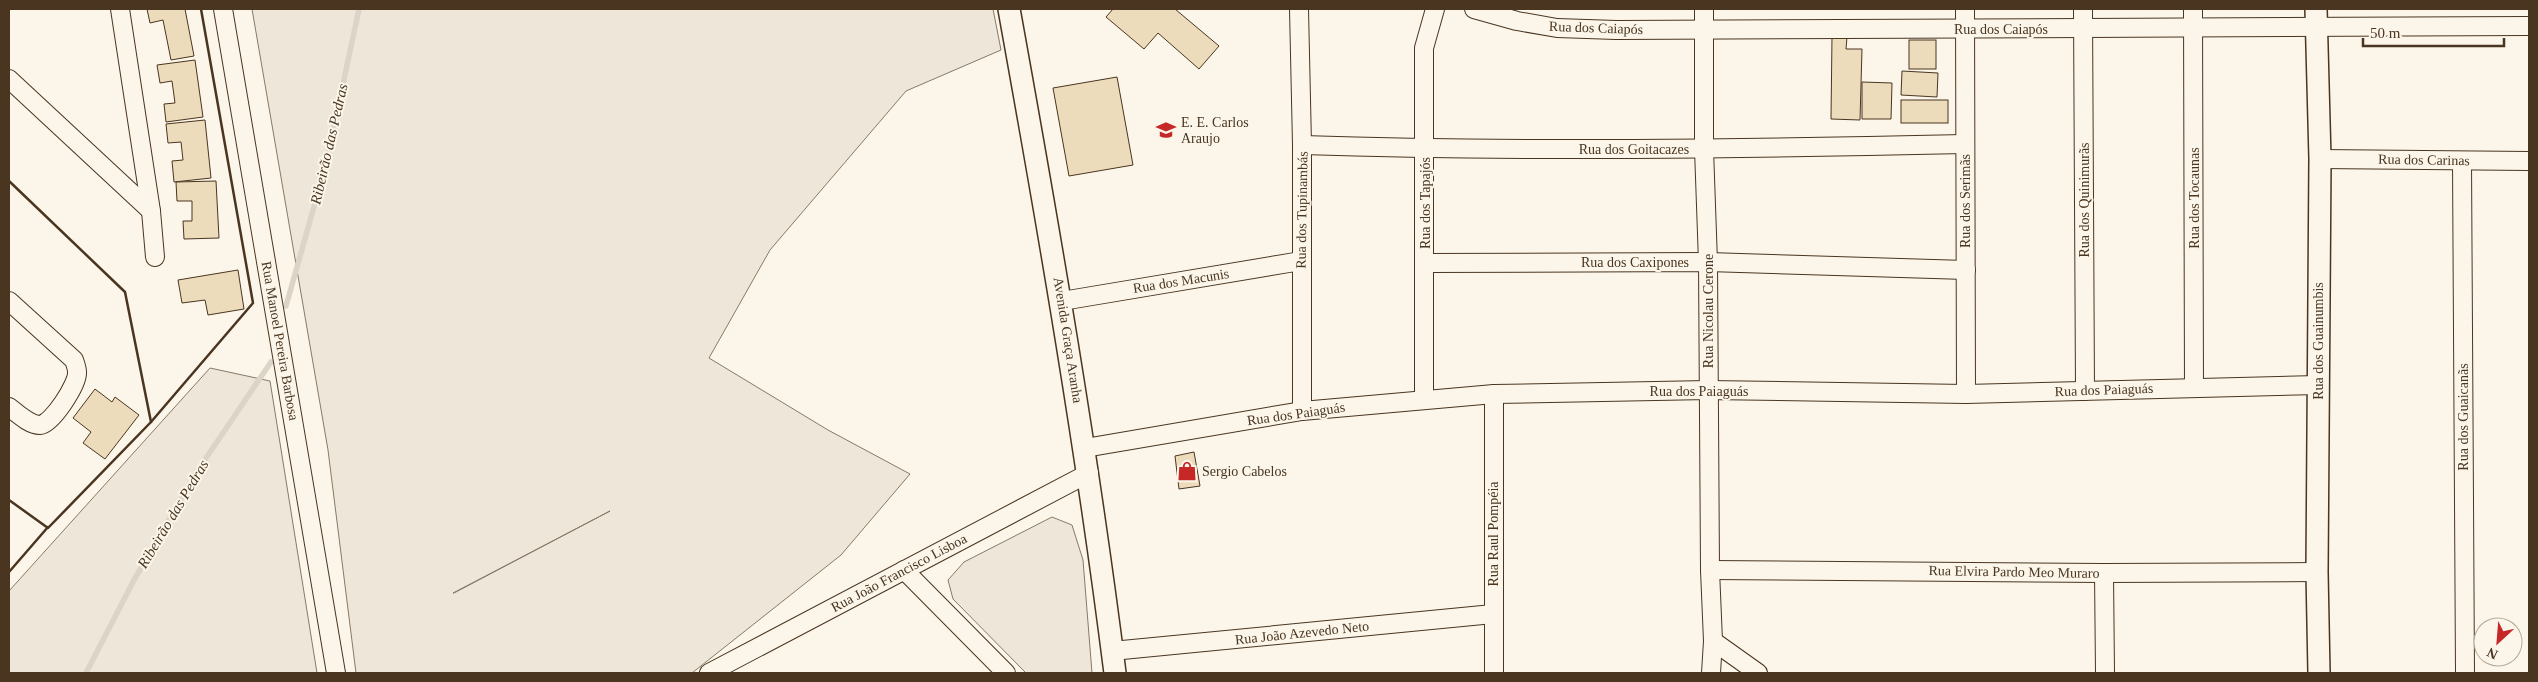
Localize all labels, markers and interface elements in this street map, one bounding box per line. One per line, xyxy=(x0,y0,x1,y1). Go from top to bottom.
scale bar xyxy=(2363,15,2504,47)
street label: Rua dos Caiapós xyxy=(1549,19,1643,37)
street label: Rua dos Caiapós xyxy=(1954,22,2048,37)
text: 50 m xyxy=(2370,25,2401,41)
water label: Ribeirão das Pedras xyxy=(307,82,351,207)
place label: E. E. Carlos Araujo xyxy=(1181,115,1249,146)
school or university icon: E. E. Carlos Araujo xyxy=(1155,119,1177,141)
street label: Rua dos Goitacazes xyxy=(1579,142,1689,157)
street label: Rua dos Quinimurãs xyxy=(2077,142,2092,258)
street label: Rua dos Tocaunas xyxy=(2187,147,2202,249)
street label: Rua dos Tupinambás xyxy=(1293,151,1311,269)
street label: Rua dos Carinas xyxy=(2378,152,2470,168)
street label: Rua dos Serimãs xyxy=(1958,154,1973,248)
street label: Rua dos Tapajós xyxy=(1418,157,1433,249)
street label: Rua Nicolau Cerone xyxy=(1701,254,1716,368)
street label: Rua dos Caxipones xyxy=(1581,255,1689,270)
street label: Rua Manoel Pereira Barbosa xyxy=(259,260,302,423)
street label: Rua dos Macunis xyxy=(1132,266,1230,296)
street label: Avenida Graça Aranha xyxy=(1051,276,1085,405)
street label: Rua dos Guainumbis xyxy=(2311,282,2326,400)
street label: Rua dos Guaicanãs xyxy=(2456,363,2471,471)
street label: Rua dos Paiaguás xyxy=(2054,381,2154,399)
street label: Rua dos Paiaguás xyxy=(1650,384,1748,399)
street label: Rua dos Paiaguás xyxy=(1246,400,1346,428)
water label: Ribeirão das Pedras xyxy=(134,457,212,572)
shop icon: Sergio Cabelos xyxy=(1176,460,1198,482)
place label: Sergio Cabelos xyxy=(1202,464,1287,479)
street label: Rua Raul Pompéia xyxy=(1486,481,1501,587)
street label: Rua João Francisco Lisboa xyxy=(829,531,970,615)
street label: Rua Elvira Pardo Meo Muraro xyxy=(1928,563,2100,581)
north arrow xyxy=(2473,617,2523,667)
street label: Rua João Azevedo Neto xyxy=(1234,618,1370,648)
text: N xyxy=(2485,644,2500,662)

